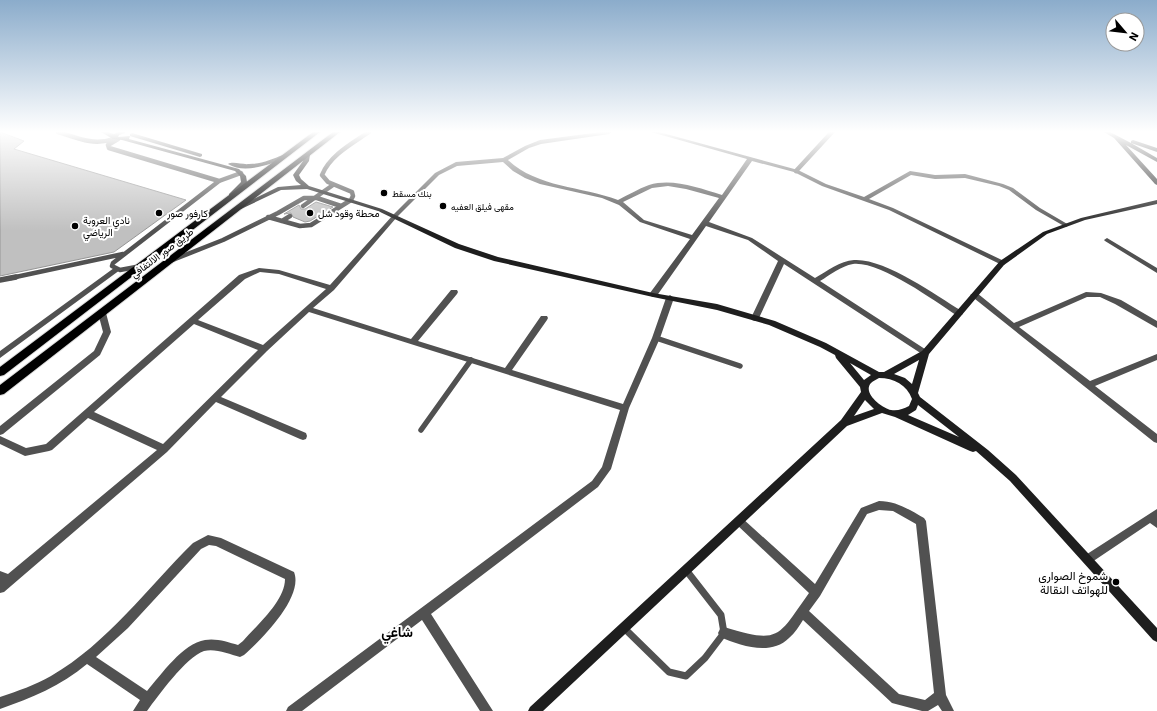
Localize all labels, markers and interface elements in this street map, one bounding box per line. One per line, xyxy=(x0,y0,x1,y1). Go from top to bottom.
north arrow xyxy=(1105,12,1145,52)
text: N xyxy=(1126,30,1142,44)
marker: بنك مسقط xyxy=(379,188,389,198)
place label: بنك مسقط xyxy=(392,188,432,199)
marker: مقهى فيلق العفيه xyxy=(438,201,448,211)
place label: مقهى فيلق العفيه xyxy=(451,201,514,213)
place label: كارفور صور xyxy=(166,207,208,220)
place label: محطة وقود شل xyxy=(318,207,380,220)
marker: كارفور صور xyxy=(154,208,164,218)
marker: محطة وقود شل xyxy=(305,208,315,218)
place label: نادي العروبة الرياضي xyxy=(83,214,130,241)
marker: نادي العروبة الرياضي xyxy=(70,221,80,231)
street label: طريق صور الالتفافي xyxy=(128,225,198,282)
place label: شموخ الصواري للهواتف النقالة xyxy=(1038,568,1108,598)
marker: شموخ الصواري للهواتف النقالة xyxy=(1111,577,1121,587)
district label: شاغي xyxy=(381,623,413,644)

